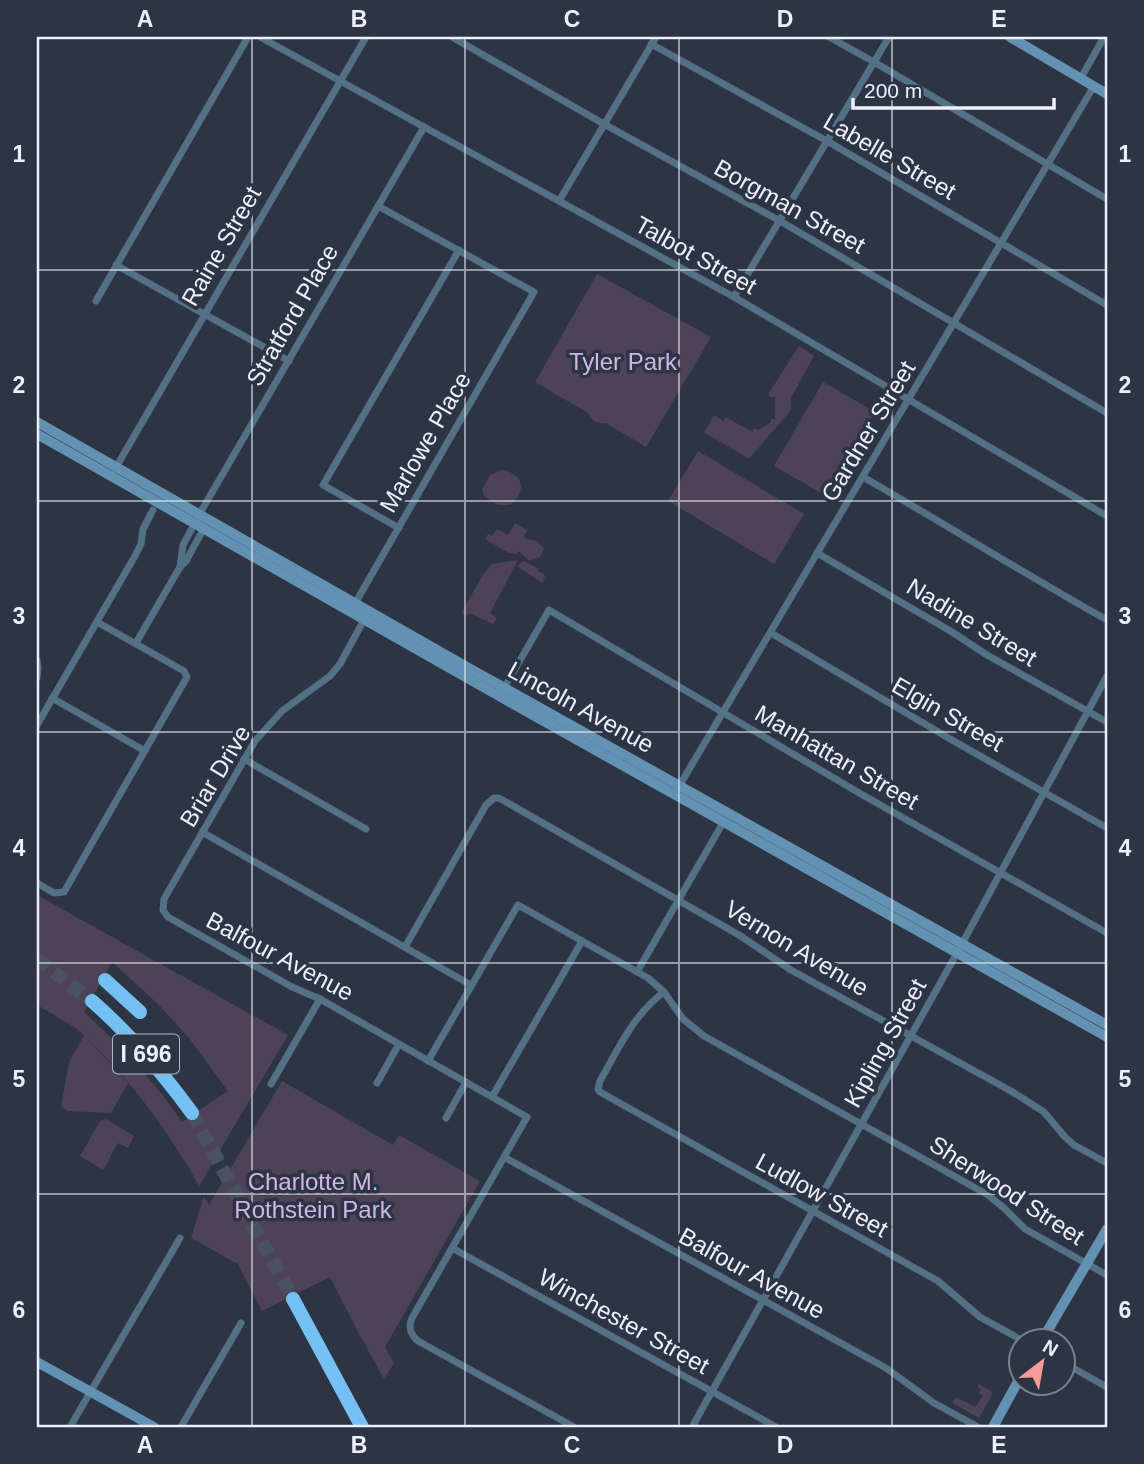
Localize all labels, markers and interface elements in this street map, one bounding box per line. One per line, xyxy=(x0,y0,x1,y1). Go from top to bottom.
text: A xyxy=(137,6,153,32)
text: B xyxy=(351,6,367,32)
text: C xyxy=(564,6,580,32)
text: D xyxy=(777,6,793,32)
text: E xyxy=(991,6,1007,32)
scale bar xyxy=(853,66,1055,110)
text: 200 m xyxy=(864,79,922,102)
street label: Labelle Street xyxy=(819,107,961,205)
text: 1 xyxy=(13,141,26,167)
text: 1 xyxy=(1119,141,1132,167)
street label: Borgman Street xyxy=(710,153,870,259)
street label: Raine Street xyxy=(176,181,266,311)
street label: Talbot Street xyxy=(631,211,762,300)
street label: Stratford Place xyxy=(241,240,343,390)
park label: Tyler Park xyxy=(569,348,678,375)
street label: Gardner Street xyxy=(816,356,921,506)
street label: Marlowe Place xyxy=(374,367,476,517)
text: 2 xyxy=(13,372,25,398)
text: 2 xyxy=(1119,372,1131,398)
street label: Nadine Street xyxy=(902,573,1042,672)
text: 3 xyxy=(13,603,25,629)
text: 3 xyxy=(1119,603,1131,629)
street label: Lincoln Avenue xyxy=(503,656,659,758)
street label: Elgin Street xyxy=(888,671,1009,757)
street label: Manhattan Street xyxy=(751,699,924,815)
street label: Briar Drive xyxy=(174,720,256,832)
text: 4 xyxy=(13,835,26,861)
text: 4 xyxy=(1119,835,1132,861)
street label: Vernon Avenue xyxy=(720,895,874,1001)
street label: Balfour Avenue xyxy=(202,906,358,1006)
street label: Kipling Street xyxy=(839,974,932,1112)
road number: I 696 xyxy=(113,1035,179,1074)
text: 5 xyxy=(13,1066,26,1092)
text: 5 xyxy=(1119,1066,1132,1092)
street label: Sherwood Street xyxy=(925,1130,1090,1250)
street label: Ludlow Street xyxy=(751,1148,893,1243)
park label: Charlotte M. Rothstein Park xyxy=(234,1168,393,1223)
street label: Balfour Avenue xyxy=(674,1222,830,1324)
street label: Winchester Street xyxy=(534,1263,714,1379)
text: 6 xyxy=(13,1297,25,1323)
text: 6 xyxy=(1119,1297,1131,1323)
north arrow xyxy=(1007,1328,1078,1398)
text: N xyxy=(1039,1335,1062,1360)
text: A xyxy=(137,1432,153,1458)
text: B xyxy=(351,1432,367,1458)
text: C xyxy=(564,1432,580,1458)
text: D xyxy=(777,1432,793,1458)
text: E xyxy=(991,1432,1007,1458)

